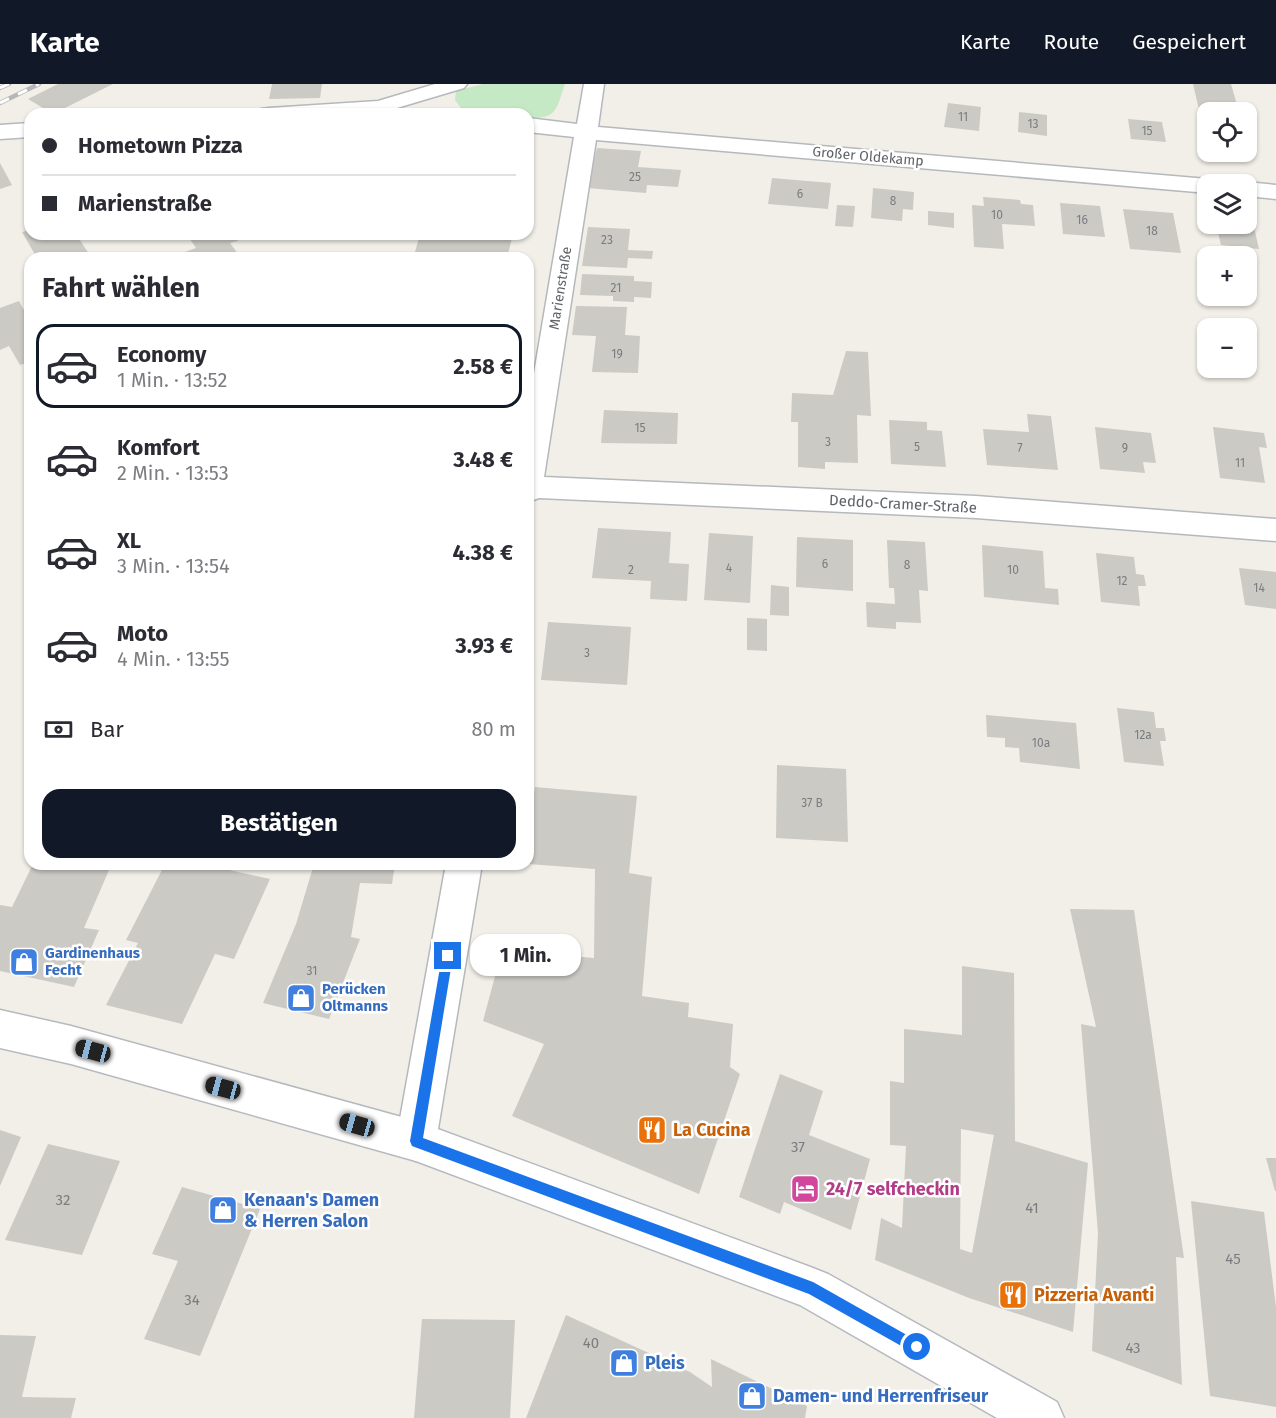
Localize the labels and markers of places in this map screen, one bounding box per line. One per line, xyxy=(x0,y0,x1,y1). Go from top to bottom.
place label: Gardinenhaus Fecht xyxy=(45,944,140,979)
shop icon: Gardinenhaus Fecht xyxy=(8,946,40,978)
place label: Perücken Oltmanns xyxy=(322,980,388,1015)
shop icon: Perücken Oltmanns xyxy=(285,982,317,1014)
restaurant icon: La Cucina xyxy=(636,1114,668,1146)
place label: La Cucina xyxy=(673,1119,751,1141)
hotel icon: 24/7 selfcheckin xyxy=(789,1173,821,1205)
place label: 24/7 selfcheckin xyxy=(826,1178,960,1200)
place label: Kenaan's Damen & Herren Salon xyxy=(244,1189,379,1232)
shop icon: Kenaan's Damen & Herren Salon xyxy=(207,1194,239,1226)
restaurant icon: Pizzeria Avanti xyxy=(997,1279,1029,1311)
place label: Pizzeria Avanti xyxy=(1034,1284,1154,1306)
shop icon: Pleis xyxy=(608,1347,640,1379)
place label: Pleis xyxy=(645,1352,685,1374)
shop icon: Damen- und Herrenfriseur xyxy=(736,1380,768,1412)
place label: Damen- und Herrenfriseur xyxy=(773,1385,989,1407)

